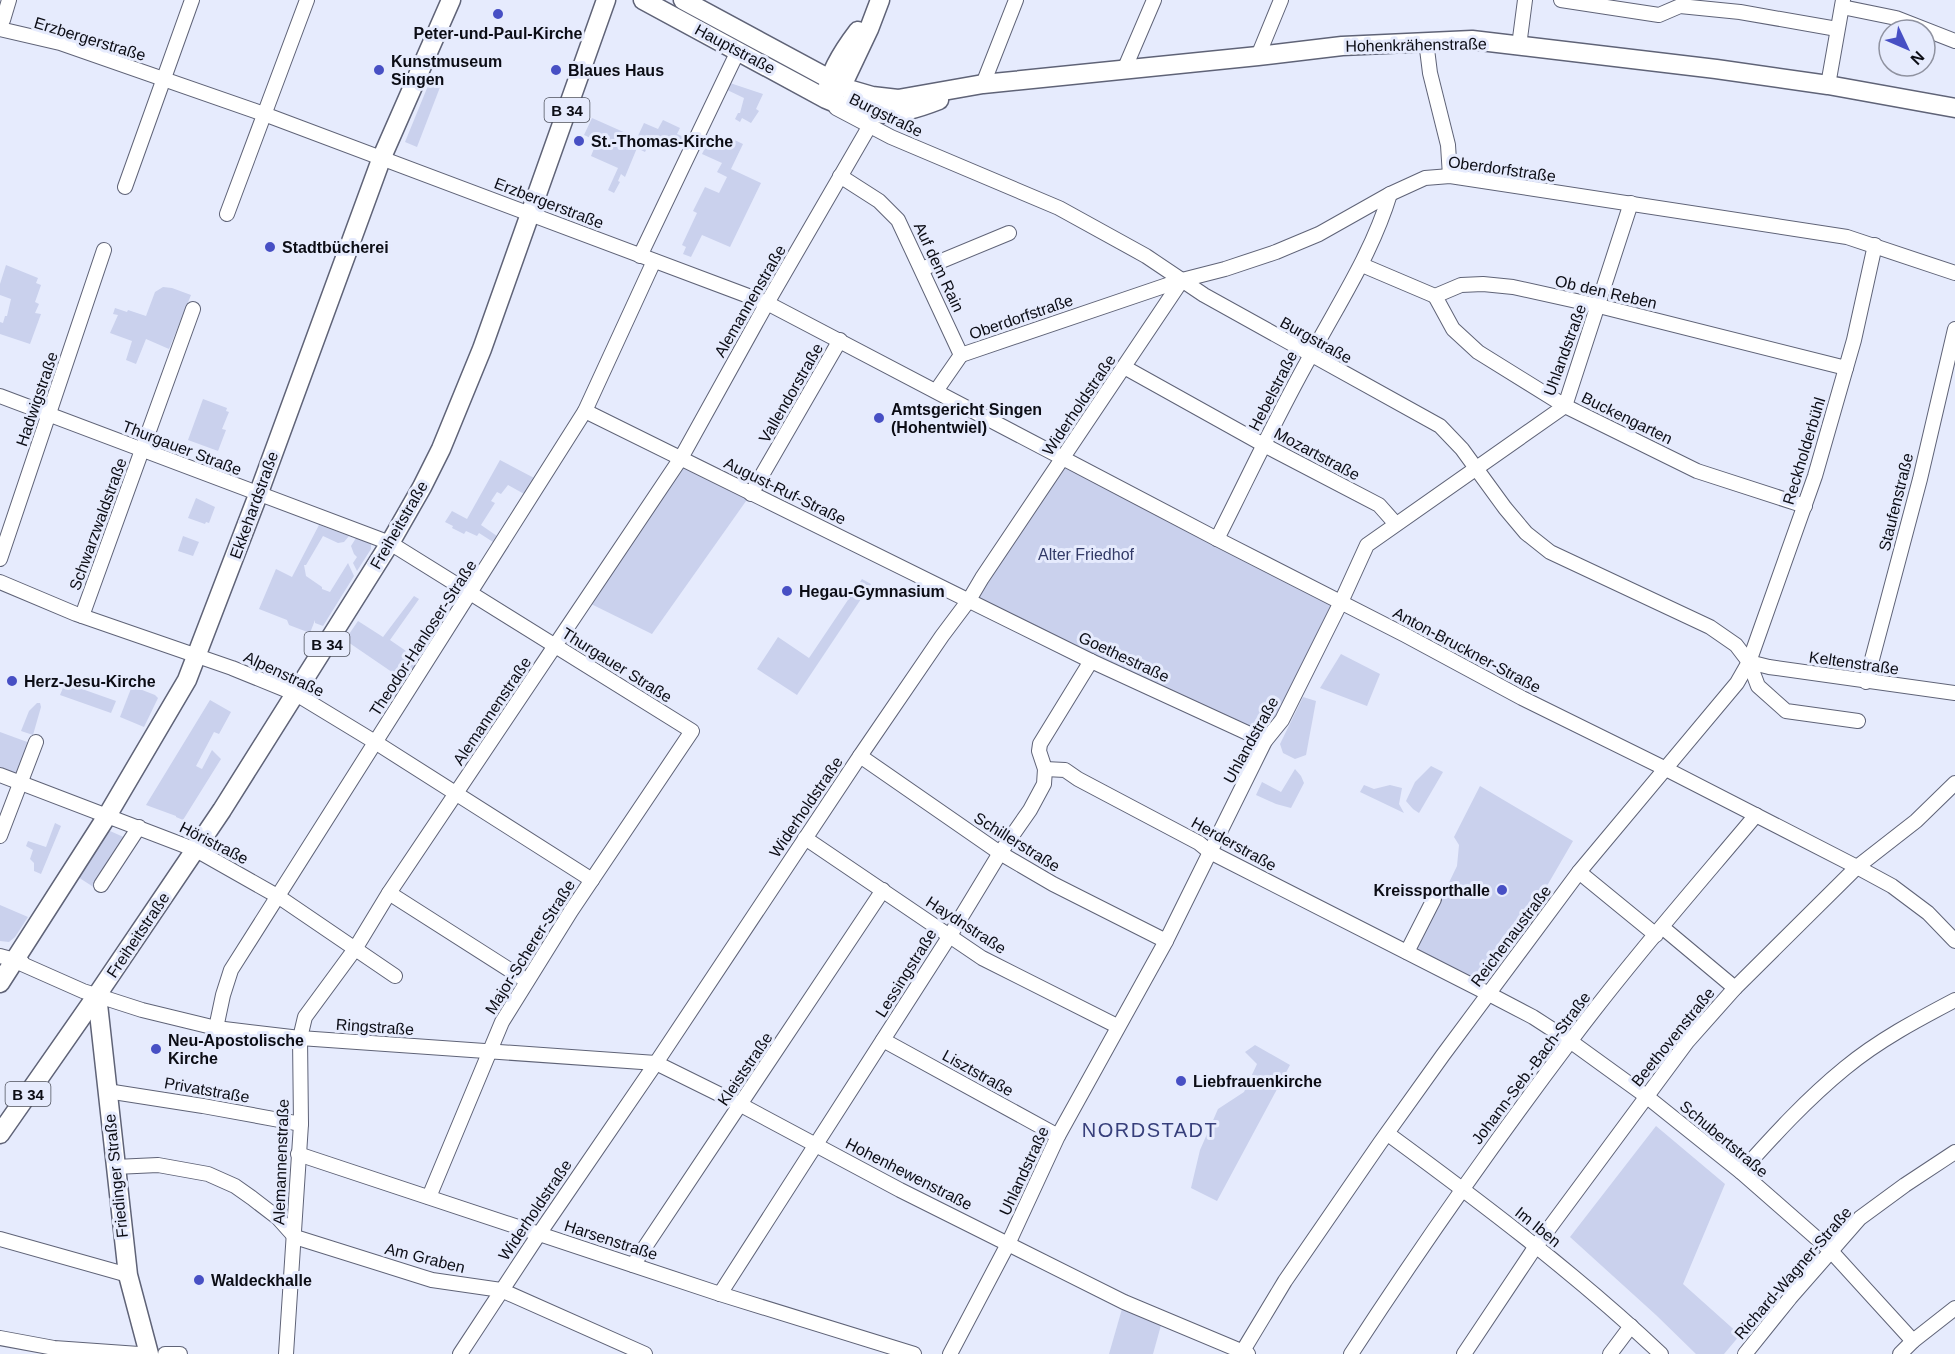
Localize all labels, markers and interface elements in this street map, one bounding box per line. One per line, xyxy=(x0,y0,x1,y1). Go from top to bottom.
marker: Peter-und-Paul-Kirche xyxy=(491,7,505,21)
street label: Erzbergerstraße xyxy=(32,14,148,64)
north arrow xyxy=(1877,18,1937,78)
street label: Hauptstraße xyxy=(692,21,778,77)
place label: Peter-und-Paul-Kirche xyxy=(414,25,583,42)
street label: Hohenkrähenstraße xyxy=(1345,35,1487,55)
text: N xyxy=(1907,48,1928,68)
place label: Kunstmuseum Singen xyxy=(391,53,502,88)
place label: Blaues Haus xyxy=(568,62,664,79)
marker: Kunstmuseum Singen xyxy=(372,63,386,77)
marker: Blaues Haus xyxy=(549,63,563,77)
street label: Burgstraße xyxy=(847,90,925,140)
road number: B 34 xyxy=(544,98,590,122)
place label: St.-Thomas-Kirche xyxy=(591,133,733,150)
marker: St.-Thomas-Kirche xyxy=(572,134,586,148)
street label: Oberdorfstraße xyxy=(1447,153,1557,185)
street label: Erzbergerstraße xyxy=(492,174,606,232)
street label: Auf dem Rain xyxy=(911,219,967,315)
place label: Stadtbücherei xyxy=(282,239,389,256)
marker: Stadtbücherei xyxy=(263,240,277,254)
street label: Alemannenstraße xyxy=(711,242,789,360)
street label: Ob den Reben xyxy=(1553,272,1659,312)
street label: Oberdorfstraße xyxy=(967,291,1075,343)
street label: Uhlandstraße xyxy=(1541,302,1589,398)
street label: Burgstraße xyxy=(1277,313,1355,367)
street label: Vallendorstraße xyxy=(756,340,826,446)
street label: Hebelstraße xyxy=(1246,348,1300,434)
street label: Hadwigstraße xyxy=(13,349,61,448)
street label: Widerholdstraße xyxy=(1039,352,1119,458)
street label: Buckengarten xyxy=(1579,389,1675,447)
street label: Reckholderbühl xyxy=(1780,395,1828,507)
place label: Amtsgericht Singen (Hohentwiel) xyxy=(891,401,1042,436)
marker: Amtsgericht Singen (Hohentwiel) xyxy=(872,411,886,425)
street label: Thurgauer Straße xyxy=(120,417,244,479)
street label: Mozartstraße xyxy=(1271,424,1363,484)
street label: Ekkehardstraße xyxy=(227,449,281,561)
street label: Staufenstraße xyxy=(1876,451,1916,553)
street label: August-Ruf-Straße xyxy=(721,454,849,528)
street label: Schwarzwaldstraße xyxy=(66,455,130,593)
street label: Freiheitstraße xyxy=(367,478,431,572)
park label: Alter Friedhof xyxy=(1038,546,1135,563)
street label: Theodor-Hanloser-Straße xyxy=(366,557,480,719)
place label: Hegau-Gymnasium xyxy=(799,583,945,600)
marker: Hegau-Gymnasium xyxy=(780,584,794,598)
street label: Anton-Bruckner-Straße xyxy=(1390,604,1544,696)
street label: Thurgauer Straße xyxy=(559,624,675,706)
street label: Goethestraße xyxy=(1076,629,1172,685)
road number: B 34 xyxy=(304,632,350,656)
street label: Alpenstraße xyxy=(241,648,327,700)
street label: Keltenstraße xyxy=(1808,648,1900,678)
street label: Alemannenstraße xyxy=(450,654,534,768)
place label: Herz-Jesu-Kirche xyxy=(24,673,156,690)
marker: Herz-Jesu-Kirche xyxy=(5,674,19,688)
street label: Uhlandstraße xyxy=(1220,694,1282,786)
street label: Widerholdstraße xyxy=(766,754,846,860)
street label: Schillerstraße xyxy=(971,809,1063,875)
street label: Herderstraße xyxy=(1189,814,1279,874)
street label: Höristraße xyxy=(177,818,251,868)
street label: Major-Scherer-Straße xyxy=(482,877,578,1017)
place label: Kreissporthalle xyxy=(1374,882,1490,899)
street label: Reichenaustraße xyxy=(1468,882,1555,990)
marker: Kreissporthalle xyxy=(1495,883,1509,897)
street label: Freiheitstraße xyxy=(103,889,173,981)
street label: Haydnstraße xyxy=(923,893,1009,957)
street label: Lessingstraße xyxy=(872,926,940,1020)
street label: Beethovenstraße xyxy=(1628,984,1718,1090)
street label: Johann-Seb.-Bach-Straße xyxy=(1468,989,1594,1147)
street label: Ringstraße xyxy=(335,1016,415,1038)
street label: Kleiststraße xyxy=(714,1029,776,1109)
place label: Neu-Apostolische Kirche xyxy=(168,1032,304,1067)
marker: Neu-Apostolische Kirche xyxy=(149,1042,163,1056)
street label: Lisztstraße xyxy=(940,1047,1016,1099)
place label: Liebfrauenkirche xyxy=(1193,1073,1322,1090)
street label: Privatstraße xyxy=(163,1074,251,1106)
marker: Liebfrauenkirche xyxy=(1174,1074,1188,1088)
road number: B 34 xyxy=(6,1082,51,1106)
street label: Schubertstraße xyxy=(1677,1097,1771,1181)
street label: Alemannenstraße xyxy=(270,1098,292,1225)
street label: Friedinger Straße xyxy=(101,1113,131,1239)
district label: NORDSTADT xyxy=(1082,1119,1218,1141)
street label: Uhlandstraße xyxy=(996,1124,1052,1218)
street label: Hohenhewenstraße xyxy=(843,1135,975,1213)
street label: Widerholdstraße xyxy=(495,1157,575,1263)
street label: Richard-Wagner-Straße xyxy=(1731,1203,1855,1342)
street label: Im Iben xyxy=(1512,1204,1564,1250)
street label: Harsenstraße xyxy=(562,1217,660,1263)
street label: Am Graben xyxy=(383,1240,467,1276)
place label: Waldeckhalle xyxy=(211,1272,312,1289)
marker: Waldeckhalle xyxy=(192,1273,206,1287)

